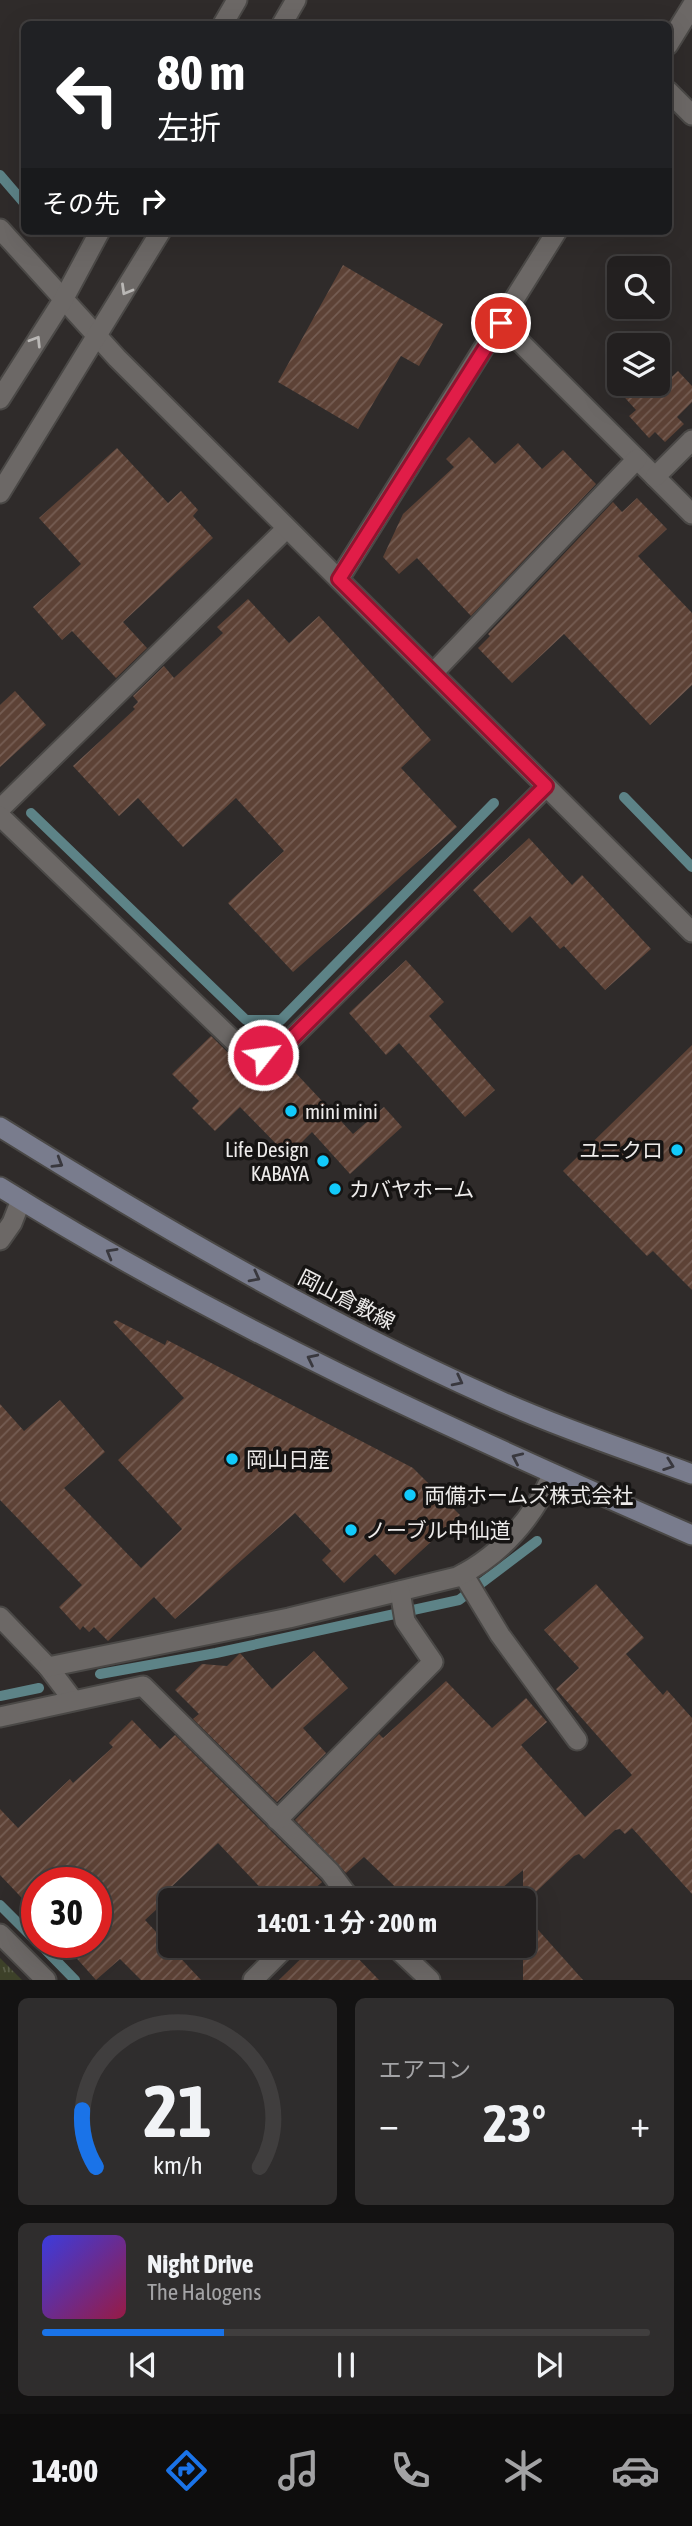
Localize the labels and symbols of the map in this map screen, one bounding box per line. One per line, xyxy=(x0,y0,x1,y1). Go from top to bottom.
one-way arrow xyxy=(121,282,134,295)
pin xyxy=(471,293,531,353)
one-way arrow xyxy=(28,336,41,349)
position arrow xyxy=(226,1018,300,1092)
place label: mini mini xyxy=(305,1099,378,1123)
marker: mini mini xyxy=(283,1103,299,1119)
place label: Life Design KABAYA xyxy=(225,1137,310,1185)
place label: ユニクロ xyxy=(579,1138,663,1162)
marker: ユニクロ xyxy=(669,1142,685,1158)
marker: Life Design KABAYA xyxy=(315,1153,331,1169)
one-way arrow xyxy=(51,1155,64,1168)
place label: カバヤホーム xyxy=(349,1177,474,1201)
marker: カバヤホーム xyxy=(327,1181,343,1197)
one-way arrow xyxy=(106,1248,119,1261)
street label: 岡山倉敷線 xyxy=(295,1264,399,1334)
one-way arrow xyxy=(248,1269,260,1282)
one-way arrow xyxy=(307,1353,319,1367)
one-way arrow xyxy=(451,1372,463,1386)
place label: 岡山日産 xyxy=(246,1447,330,1471)
marker: 岡山日産 xyxy=(224,1451,240,1467)
one-way arrow xyxy=(512,1452,525,1466)
one-way arrow xyxy=(662,1457,674,1471)
place label: 両備ホームズ株式会社 xyxy=(424,1483,633,1507)
marker: 両備ホームズ株式会社 xyxy=(402,1487,418,1503)
place label: ノーブル中仙道 xyxy=(365,1518,511,1542)
marker: ノーブル中仙道 xyxy=(343,1522,359,1538)
speed limit sign: 30 xyxy=(21,1867,112,1958)

